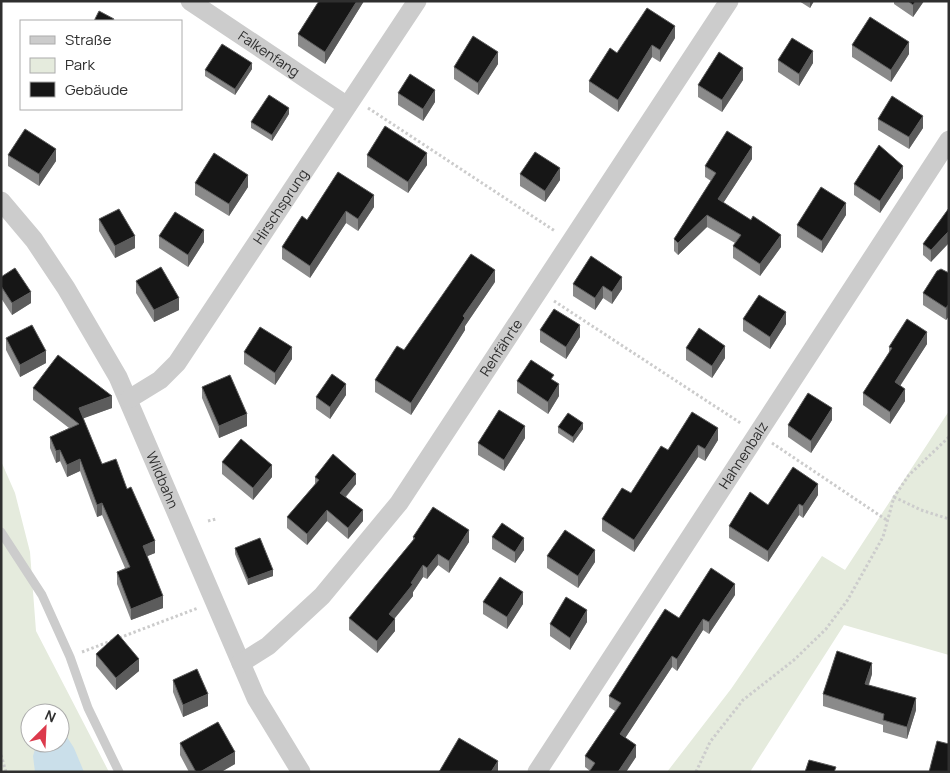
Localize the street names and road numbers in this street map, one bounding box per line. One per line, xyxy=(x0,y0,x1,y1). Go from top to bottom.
street label: Falkenfang xyxy=(235,26,304,81)
street label: Hirschsprung xyxy=(248,165,312,248)
street label: Rehfährte xyxy=(475,315,526,380)
street label: Hahnenbalz xyxy=(714,418,772,493)
street label: Wildbahn xyxy=(142,448,183,511)

